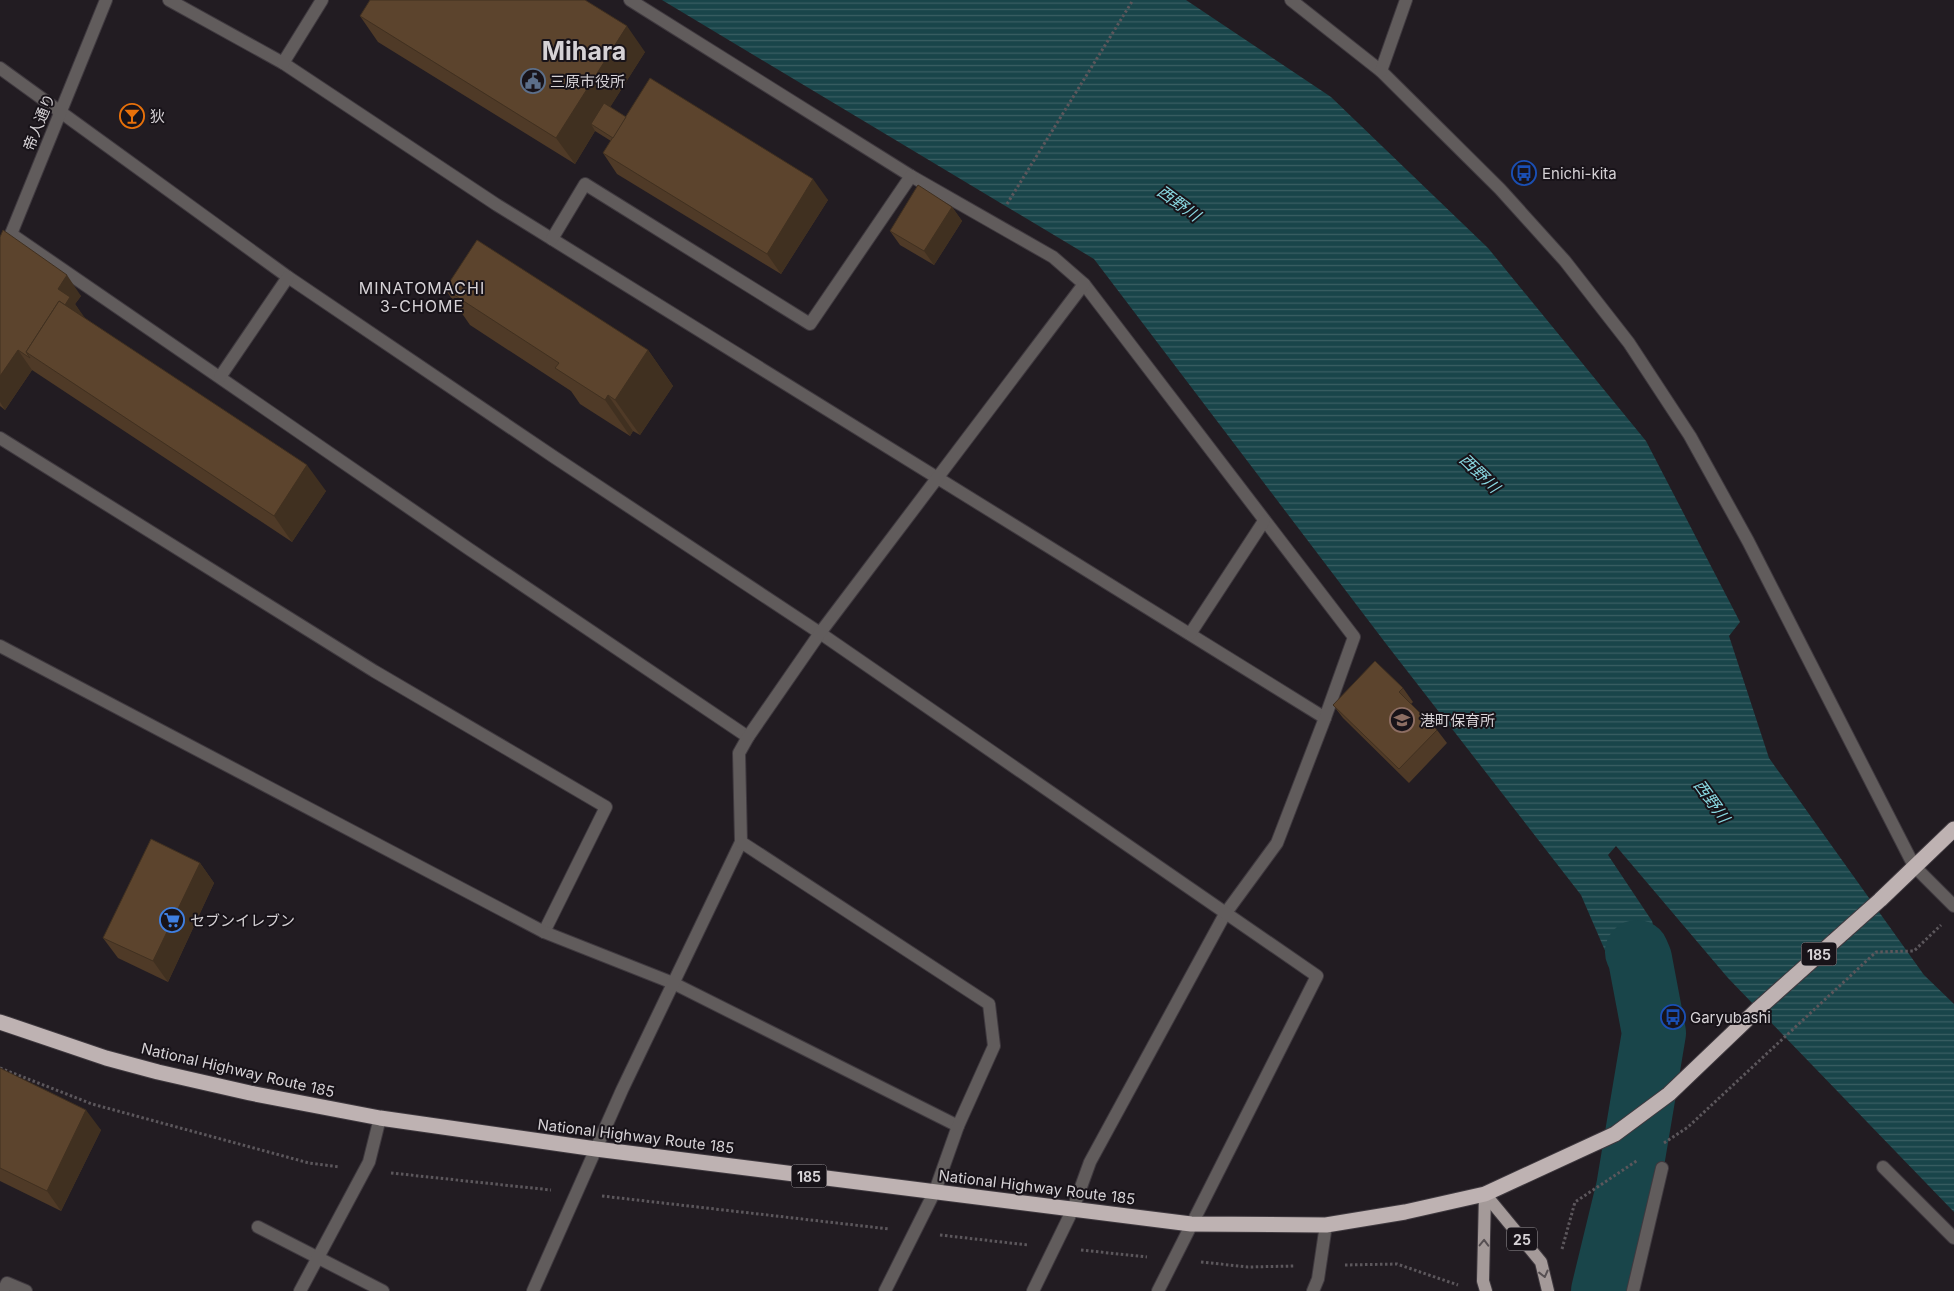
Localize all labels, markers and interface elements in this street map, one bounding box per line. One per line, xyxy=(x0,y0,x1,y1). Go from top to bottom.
district label: Mihara xyxy=(542,36,626,66)
public building icon: 三原市役所 xyxy=(520,68,546,94)
place label: 三原市役所 xyxy=(550,72,625,91)
street label: 帝人通り xyxy=(19,91,59,153)
bar icon: 狄 xyxy=(119,103,145,129)
place label: 狄 xyxy=(150,107,165,126)
bus stop icon: Enichi-kita xyxy=(1511,160,1537,186)
place label: Enichi-kita xyxy=(1542,164,1617,183)
water label: 西野川 xyxy=(1154,181,1206,226)
district label: MINATOMACHI 3-CHOME xyxy=(359,278,485,316)
water label: 西野川 xyxy=(1456,449,1506,498)
school or university icon: 港町保育所 xyxy=(1389,707,1415,733)
place label: 港町保育所 xyxy=(1420,711,1495,730)
water label: 西野川 xyxy=(1690,776,1735,828)
supermarket icon: セブンイレブン xyxy=(159,907,185,933)
place label: セブンイレブン xyxy=(190,911,295,930)
road number: 185 xyxy=(1802,942,1836,966)
bus stop icon: Garyubashi xyxy=(1660,1004,1686,1030)
place label: Garyubashi xyxy=(1690,1008,1771,1027)
street label: National Highway Route 185 xyxy=(139,1038,337,1102)
street label: National Highway Route 185 xyxy=(537,1115,735,1157)
road number: 185 xyxy=(792,1164,826,1188)
street label: National Highway Route 185 xyxy=(938,1166,1136,1208)
road number: 25 xyxy=(1507,1228,1537,1250)
one-way arrow xyxy=(1479,1238,1489,1246)
one-way arrow xyxy=(1538,1270,1549,1279)

